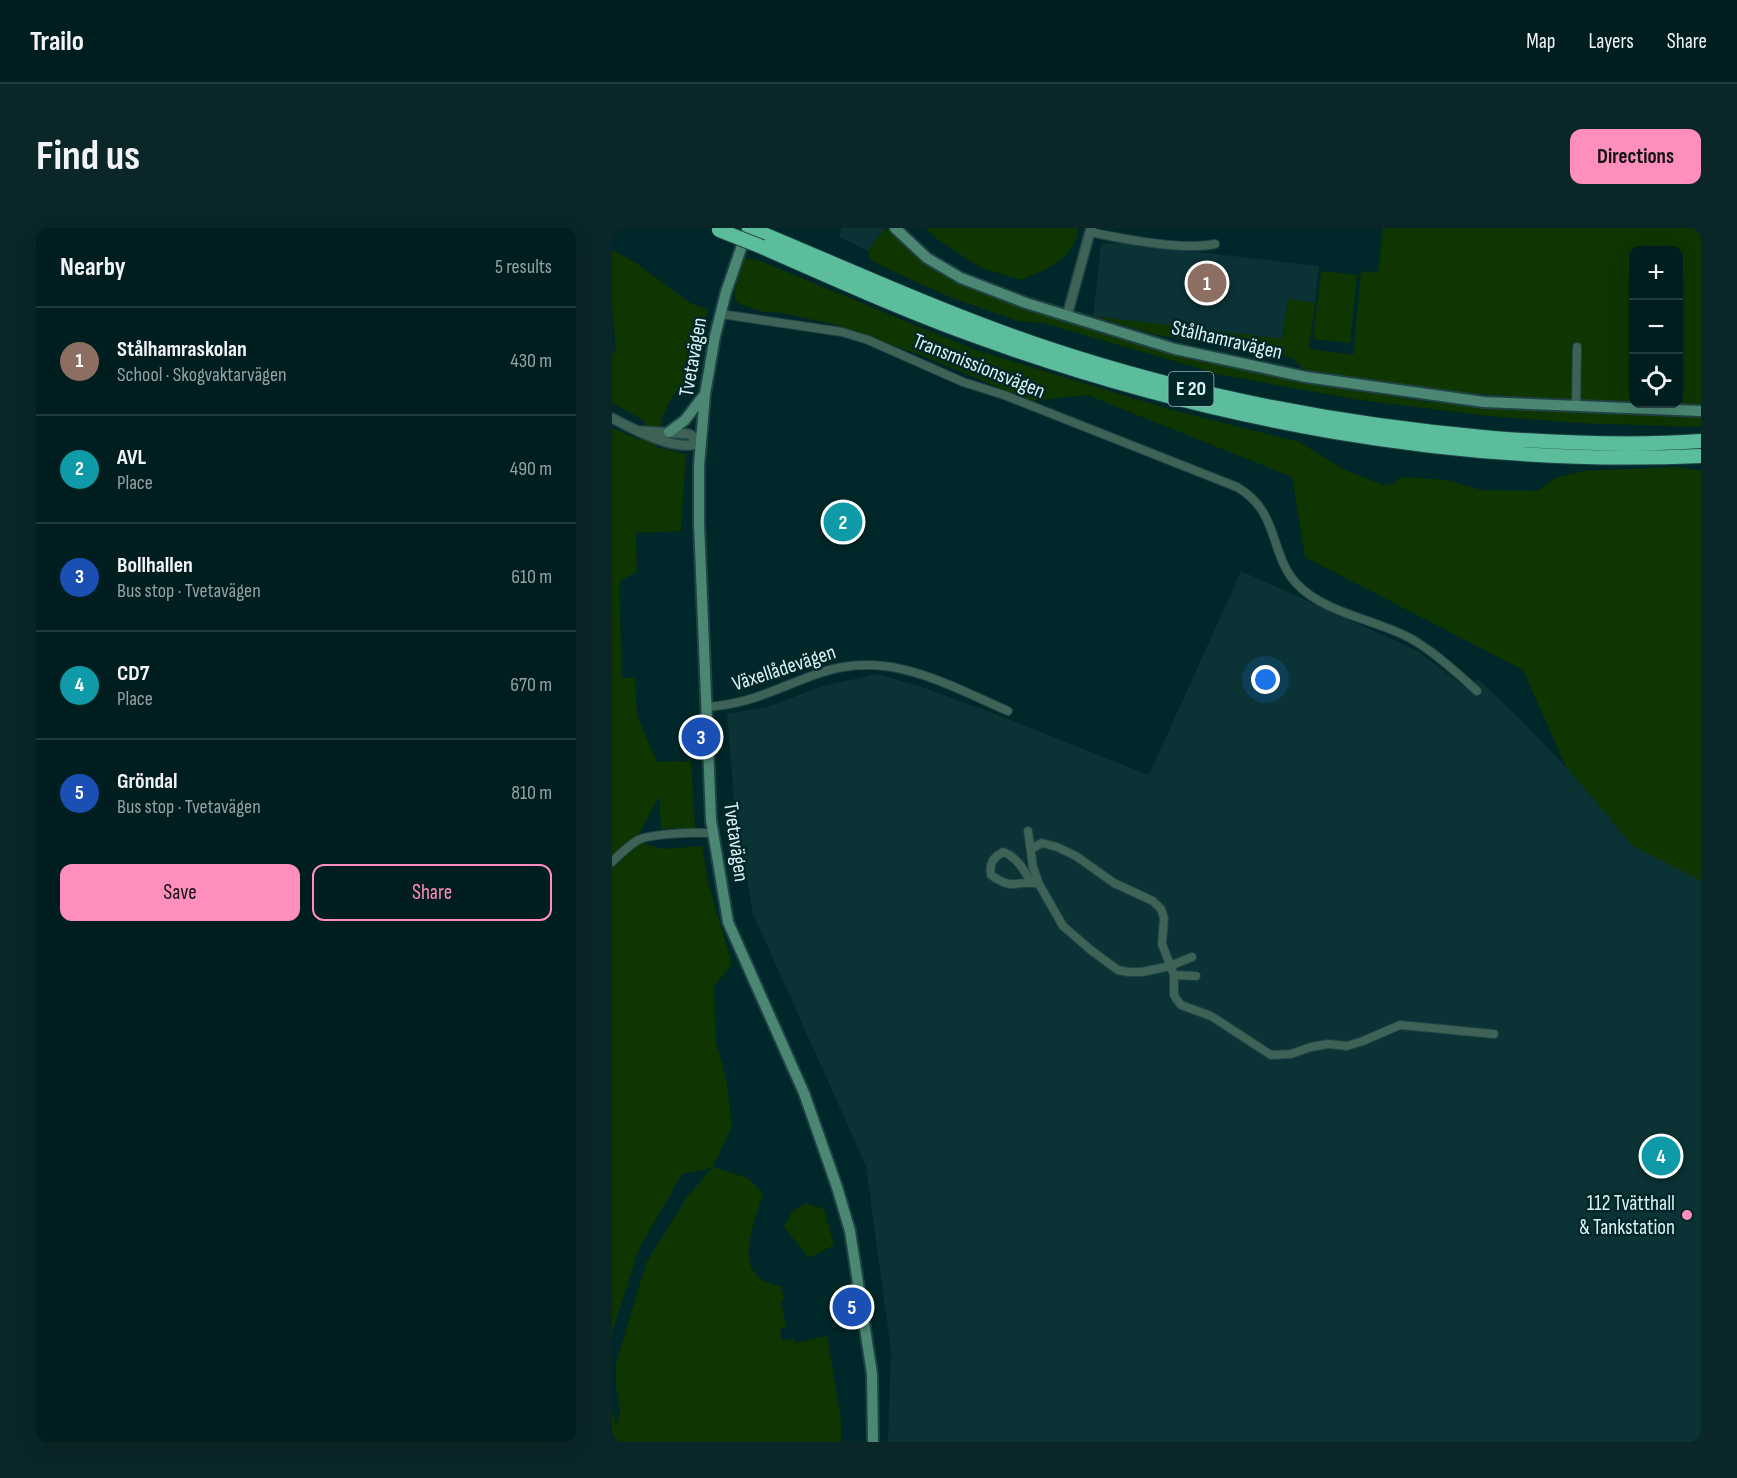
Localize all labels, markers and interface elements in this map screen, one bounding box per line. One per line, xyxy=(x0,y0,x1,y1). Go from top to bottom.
text: Trailo xyxy=(30,25,84,58)
text: Map xyxy=(1526,29,1555,54)
text: Layers xyxy=(1588,29,1634,54)
text: Share xyxy=(1667,29,1707,54)
button: Directions xyxy=(1570,129,1701,184)
text: Find us xyxy=(36,131,140,182)
map controls xyxy=(1629,246,1683,408)
button: + xyxy=(1629,246,1683,300)
text: Nearby xyxy=(60,252,126,283)
text: 5 results xyxy=(495,255,552,279)
pin: 1 xyxy=(1188,260,1226,306)
button: − xyxy=(1629,300,1683,354)
street label: Tvetavägen xyxy=(674,315,712,399)
street label: Stålhamravägen xyxy=(1169,315,1285,365)
street label: Transmissionsvägen xyxy=(909,328,1049,404)
text: Stålhamraskolan xyxy=(117,336,247,363)
text: 1 xyxy=(76,349,83,373)
text: 430 m xyxy=(510,349,552,373)
button: locate xyxy=(1629,354,1683,408)
text: School · Skogvaktarvägen xyxy=(117,363,287,387)
road number: E 20 xyxy=(1168,372,1214,406)
text: AVL xyxy=(117,444,146,471)
text: 2 xyxy=(75,457,84,481)
text: 490 m xyxy=(510,457,552,481)
text: Place xyxy=(117,471,153,495)
pin: 2 xyxy=(824,500,862,544)
text: Bollhallen xyxy=(117,552,193,579)
text: 3 xyxy=(75,565,84,589)
text: 610 m xyxy=(511,565,552,589)
text: Bus stop · Tvetavägen xyxy=(117,579,261,603)
street label: Växellådevägen xyxy=(729,640,839,696)
text: CD7 xyxy=(117,660,149,687)
your location xyxy=(1251,665,1280,694)
text: 4 xyxy=(75,673,84,697)
text: 670 m xyxy=(510,673,552,697)
text: Place xyxy=(117,687,153,711)
pin: 3 xyxy=(682,714,721,760)
text: Gröndal xyxy=(117,768,178,795)
text: 5 xyxy=(75,781,84,805)
text: 810 m xyxy=(511,781,552,805)
text: Bus stop · Tvetavägen xyxy=(117,795,261,819)
street label: Tvetavägen xyxy=(718,801,754,883)
button: Save xyxy=(60,864,300,921)
button: Share xyxy=(312,864,552,921)
pin: 4 xyxy=(1642,1134,1680,1178)
place label: 112 Tvätthall & Tankstation xyxy=(1579,1191,1675,1240)
marker: 112 Tvätthall & Tankstation xyxy=(1680,1208,1694,1222)
pin: 5 xyxy=(832,1284,872,1330)

